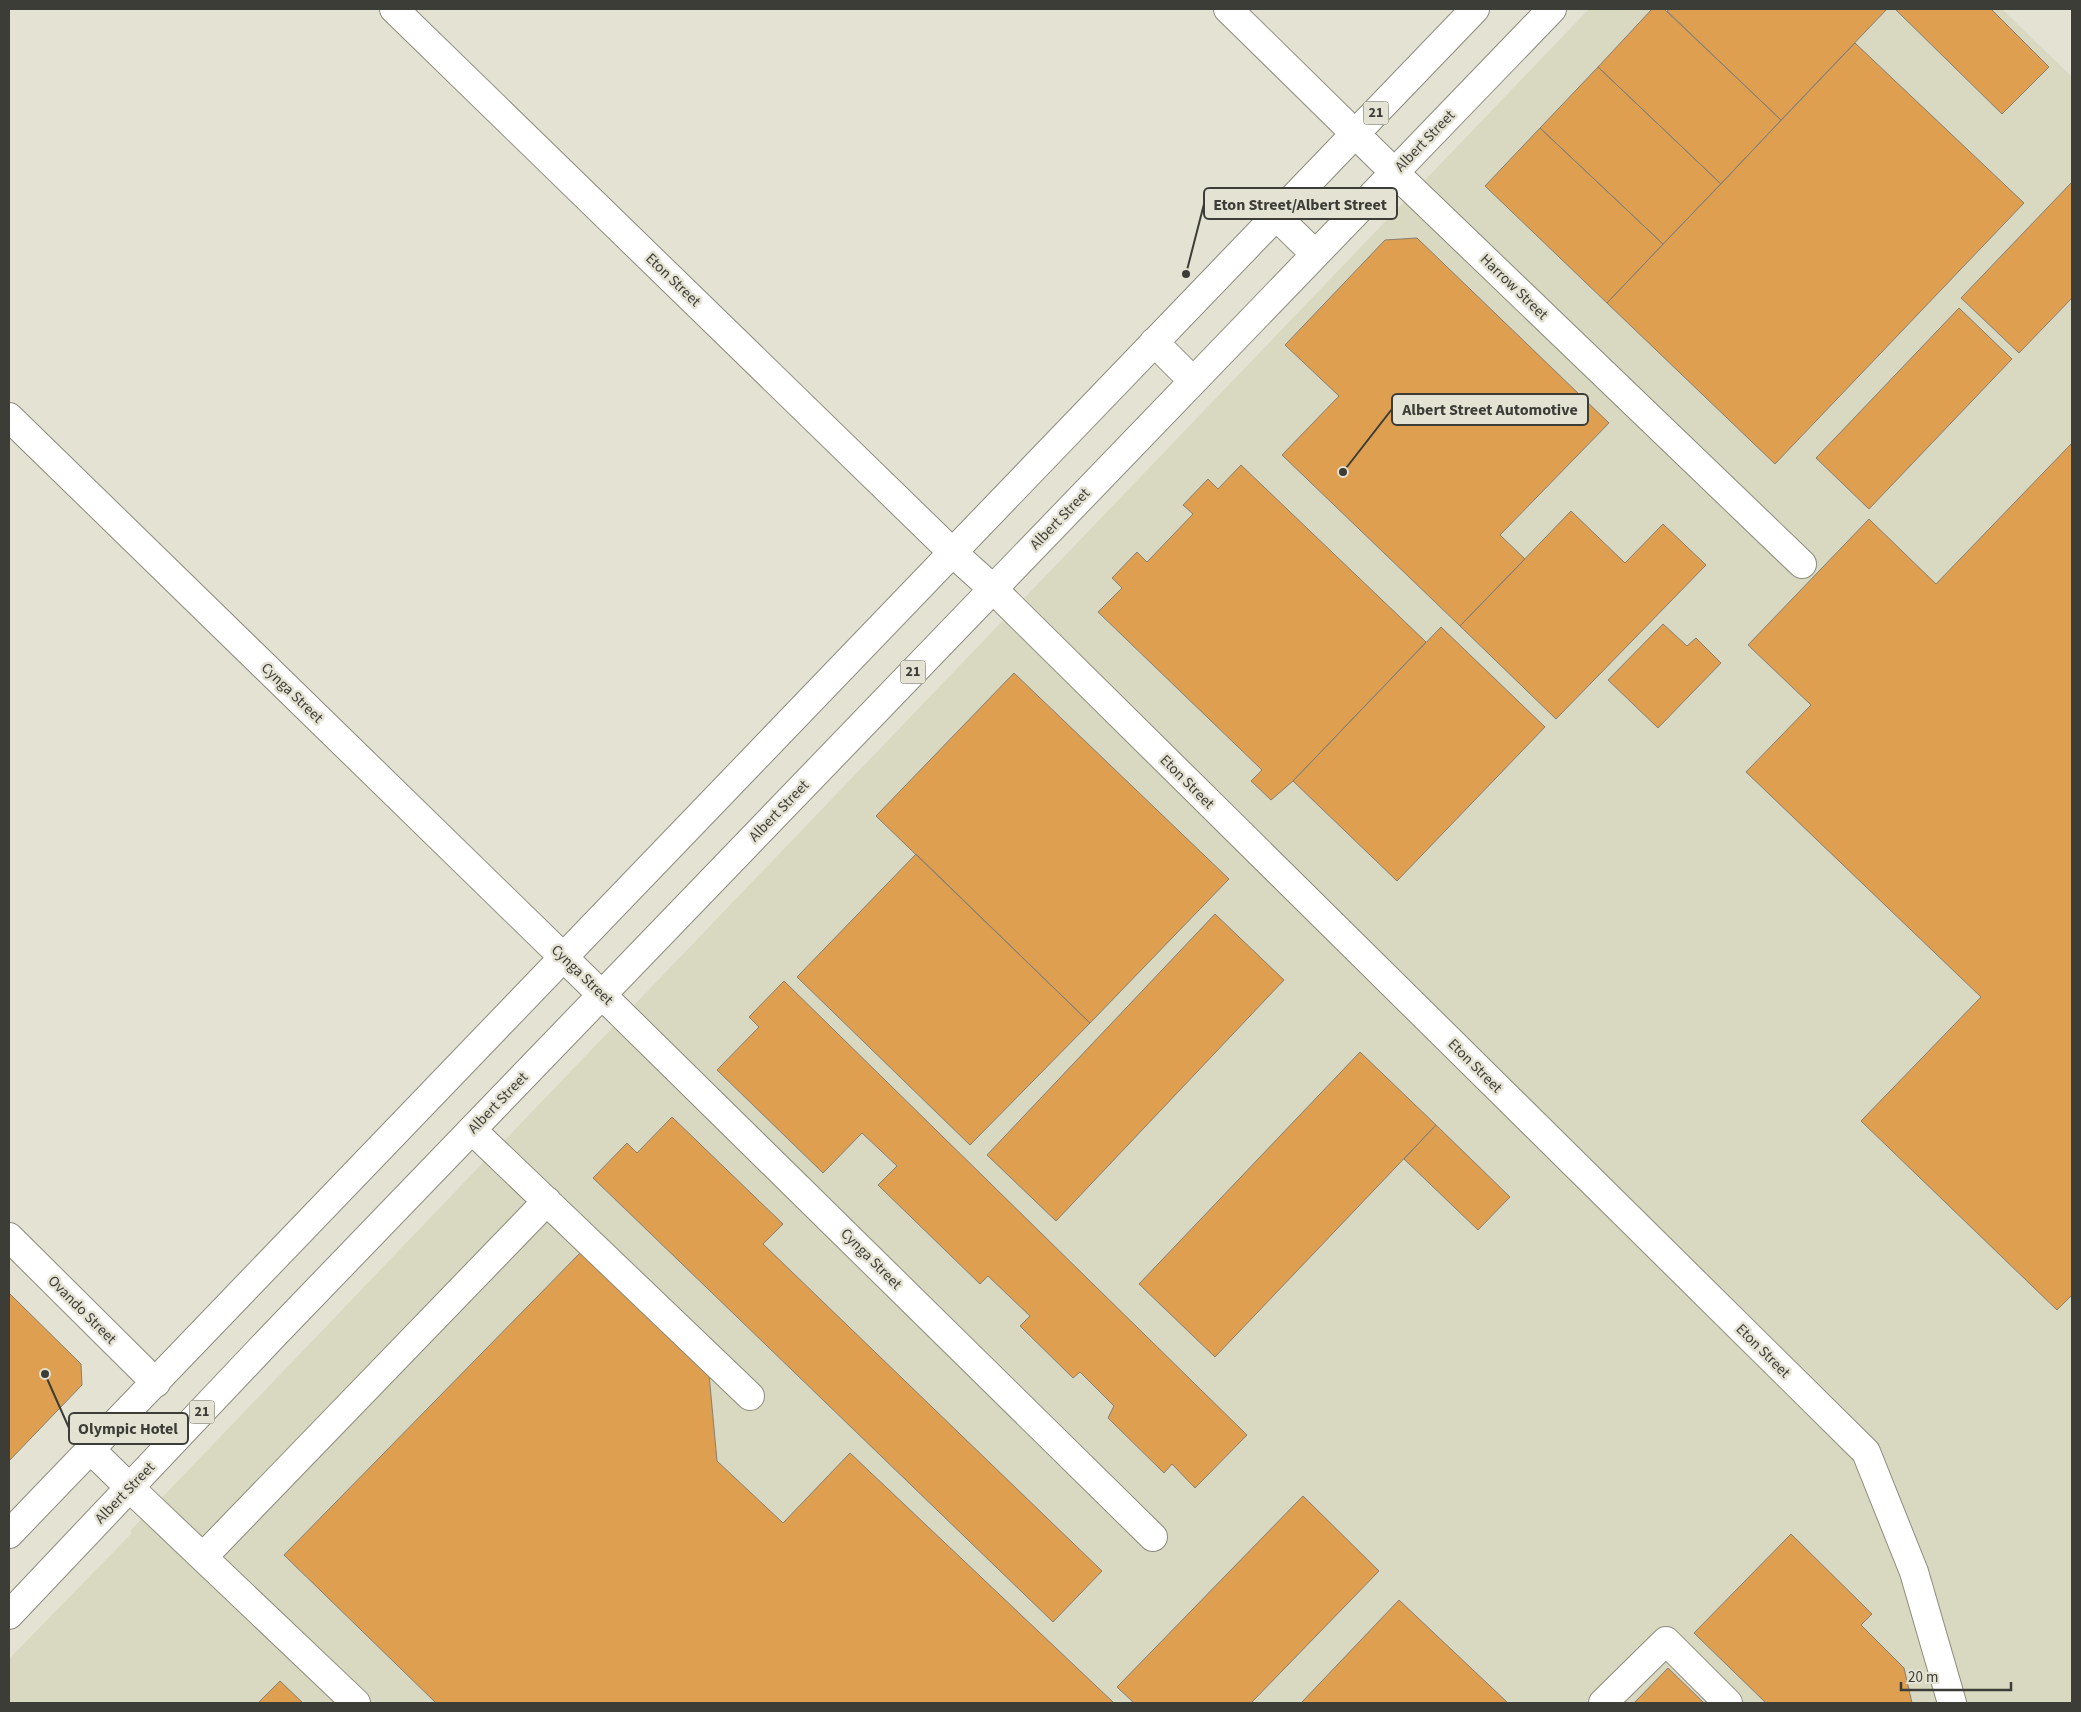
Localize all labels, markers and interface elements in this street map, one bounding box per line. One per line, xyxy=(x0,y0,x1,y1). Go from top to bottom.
road number: 21 xyxy=(1364,102,1388,125)
street label: Albert Street xyxy=(1390,105,1460,177)
callout: Eton Street/Albert Street xyxy=(1204,188,1397,219)
text: Eton Street/Albert Street xyxy=(1213,194,1387,216)
street label: Eton Street xyxy=(641,248,705,312)
street label: Harrow Street xyxy=(1475,249,1553,325)
callout: Albert Street Automotive xyxy=(1392,394,1588,425)
text: Albert Street Automotive xyxy=(1401,399,1578,421)
street label: Albert Street xyxy=(1025,483,1095,555)
street label: Cynga Street xyxy=(256,658,328,728)
road number: 21 xyxy=(900,660,926,684)
street label: Eton Street xyxy=(1155,750,1219,814)
street label: Albert Street xyxy=(744,775,814,847)
street label: Cynga Street xyxy=(546,940,618,1010)
street label: Eton Street xyxy=(1443,1034,1507,1098)
street label: Albert Street xyxy=(463,1067,533,1139)
street label: Cynga Street xyxy=(836,1224,906,1294)
street label: Ovando Street xyxy=(43,1271,121,1349)
street label: Eton Street xyxy=(1731,1319,1795,1383)
road number: 21 xyxy=(190,1400,214,1424)
callout: Olympic Hotel xyxy=(69,1413,188,1444)
text: Olympic Hotel xyxy=(78,1418,178,1440)
street label: Albert Street xyxy=(90,1457,160,1529)
scale bar xyxy=(1901,1660,2011,1692)
text: 20 m xyxy=(1908,1667,1938,1688)

